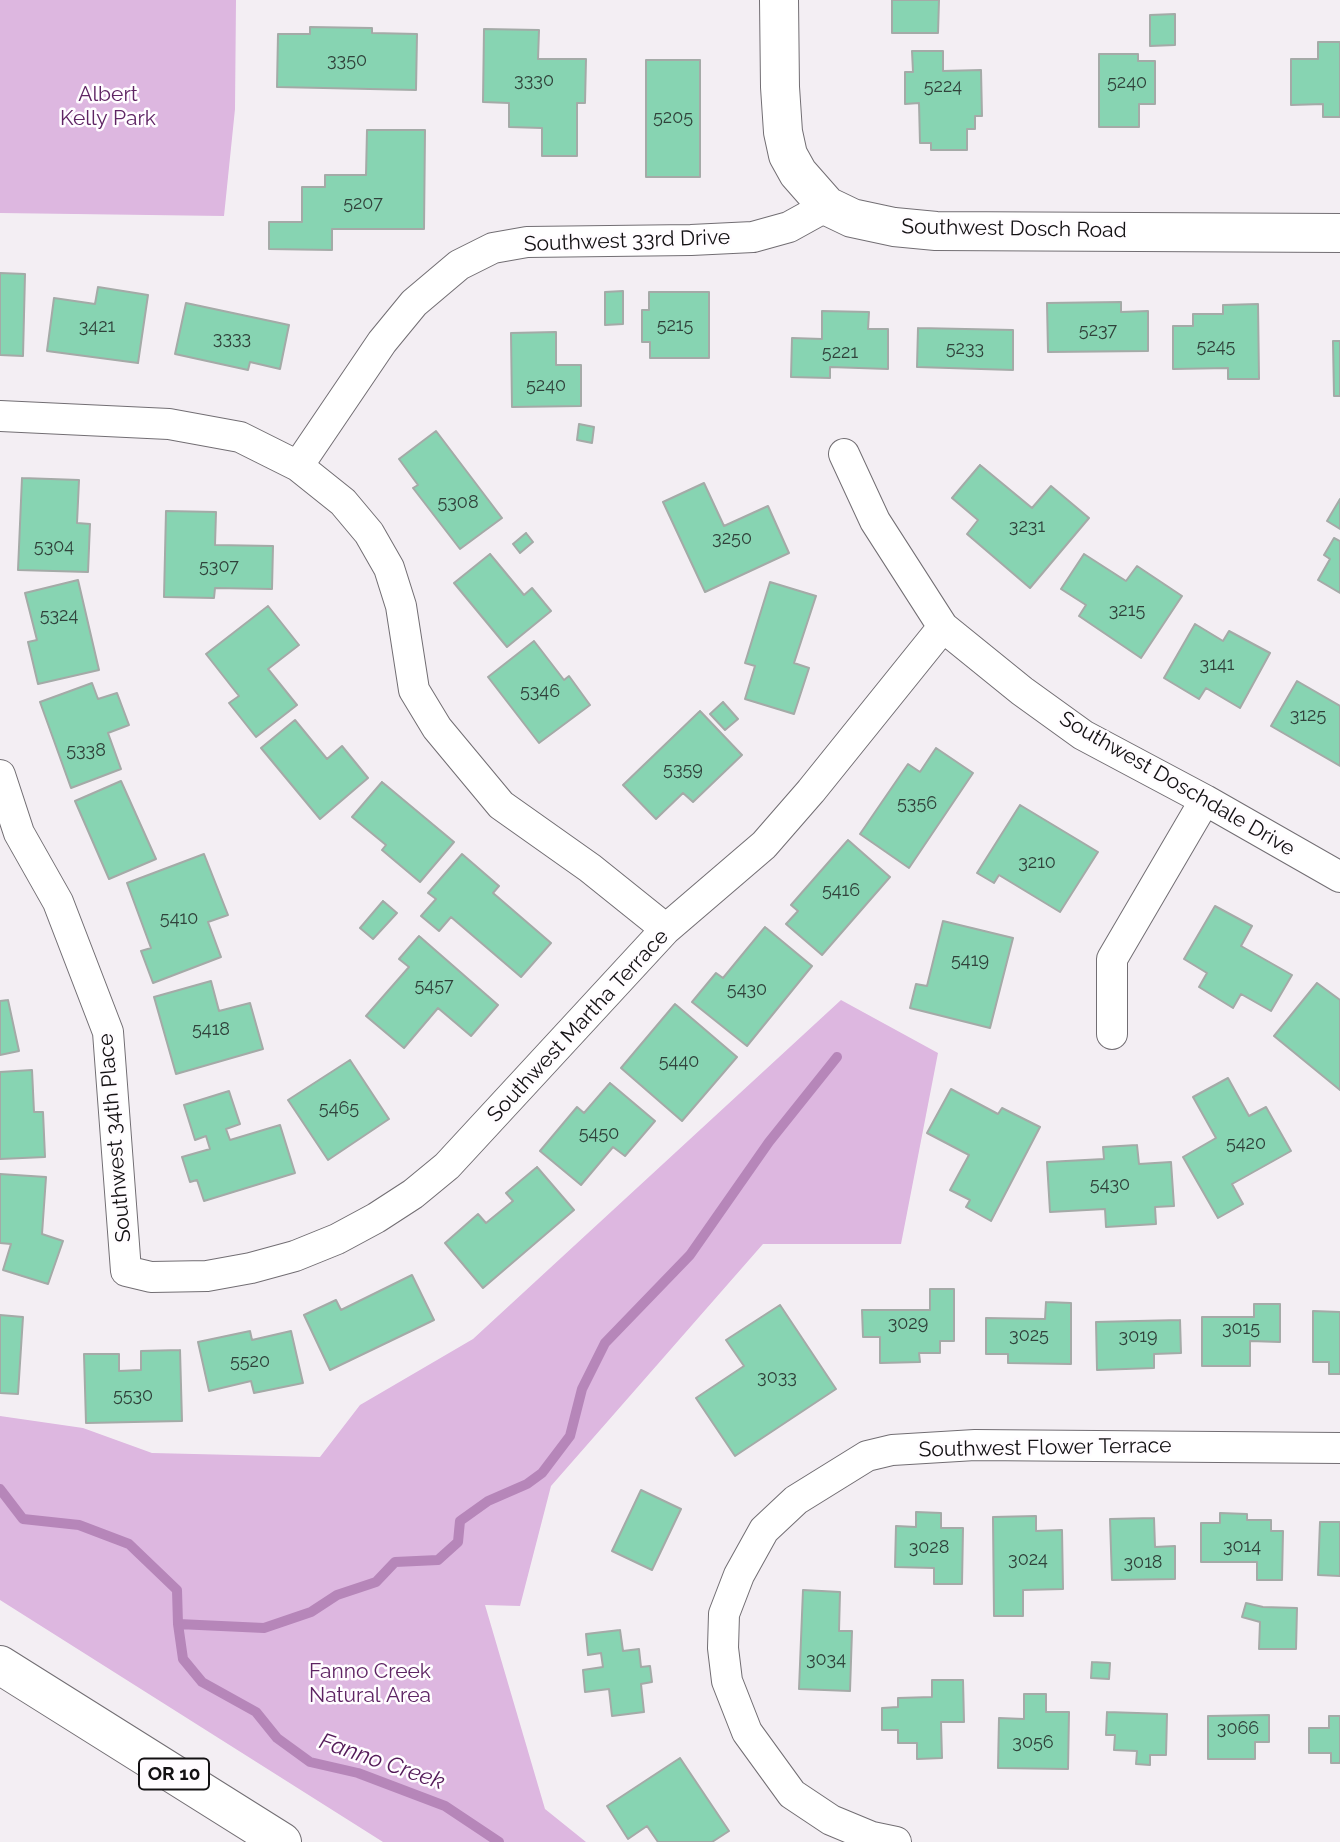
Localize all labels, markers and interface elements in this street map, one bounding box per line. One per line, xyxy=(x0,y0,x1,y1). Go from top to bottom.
house number: 3350 xyxy=(327,50,367,72)
house number: 3330 xyxy=(514,70,554,92)
house number: 5240 xyxy=(1107,72,1147,94)
house number: 5224 xyxy=(924,76,962,98)
park label: Albert Kelly Park xyxy=(60,82,156,132)
house number: 5205 xyxy=(653,107,693,129)
house number: 5207 xyxy=(343,193,383,215)
street label: Southwest Dosch Road xyxy=(901,214,1127,244)
street label: Southwest 33rd Drive xyxy=(523,225,731,257)
house number: 5215 xyxy=(657,315,693,337)
house number: 3421 xyxy=(79,316,115,338)
house number: 5237 xyxy=(1079,320,1117,342)
house number: 3333 xyxy=(213,328,251,350)
house number: 5245 xyxy=(1197,336,1235,358)
house number: 5233 xyxy=(946,338,984,360)
house number: 5221 xyxy=(822,342,858,364)
house number: 5240 xyxy=(526,375,566,397)
house number: 5308 xyxy=(437,492,479,514)
house number: 3231 xyxy=(1009,516,1045,538)
house number: 3250 xyxy=(712,528,752,550)
house number: 5304 xyxy=(34,536,74,558)
house number: 5307 xyxy=(199,556,239,578)
house number: 3215 xyxy=(1109,600,1145,622)
house number: 5324 xyxy=(40,605,78,627)
house number: 3141 xyxy=(1200,654,1234,676)
house number: 5346 xyxy=(520,681,560,703)
house number: 3125 xyxy=(1290,705,1326,727)
street label: Southwest Doschdale Drive xyxy=(1055,706,1299,862)
house number: 5338 xyxy=(66,740,106,762)
house number: 5359 xyxy=(663,759,703,781)
house number: 5356 xyxy=(897,793,937,815)
house number: 3210 xyxy=(1018,852,1056,874)
house number: 5416 xyxy=(822,880,860,902)
house number: 5410 xyxy=(160,908,198,930)
street label: Southwest Martha Terrace xyxy=(482,924,674,1128)
house number: 5419 xyxy=(951,950,989,972)
house number: 5457 xyxy=(414,975,454,997)
house number: 5430 xyxy=(727,979,767,1001)
house number: 5418 xyxy=(192,1019,230,1041)
street label: Southwest 34th Place xyxy=(93,1033,137,1243)
house number: 5440 xyxy=(659,1051,699,1073)
house number: 5465 xyxy=(319,1098,359,1120)
house number: 5450 xyxy=(579,1123,619,1145)
house number: 5420 xyxy=(1226,1133,1266,1155)
house number: 5430 xyxy=(1090,1174,1130,1196)
house number: 3029 xyxy=(888,1313,928,1335)
house number: 3015 xyxy=(1222,1318,1260,1340)
house number: 3025 xyxy=(1009,1325,1049,1347)
house number: 3019 xyxy=(1119,1326,1157,1348)
house number: 5520 xyxy=(230,1351,270,1373)
house number: 3033 xyxy=(757,1367,797,1389)
house number: 5530 xyxy=(113,1385,153,1407)
street label: Southwest Flower Terrace xyxy=(918,1433,1172,1463)
house number: 3014 xyxy=(1223,1536,1261,1558)
house number: 3028 xyxy=(909,1537,949,1559)
house number: 3024 xyxy=(1008,1549,1048,1571)
house number: 3018 xyxy=(1123,1552,1163,1574)
house number: 3034 xyxy=(806,1649,846,1671)
park label: Fanno Creek Natural Area xyxy=(309,1659,431,1709)
house number: 3066 xyxy=(1217,1718,1259,1740)
water label: Fanno Creek xyxy=(316,1728,448,1796)
house number: 3056 xyxy=(1012,1732,1054,1754)
road number: OR 10 xyxy=(139,1758,209,1790)

